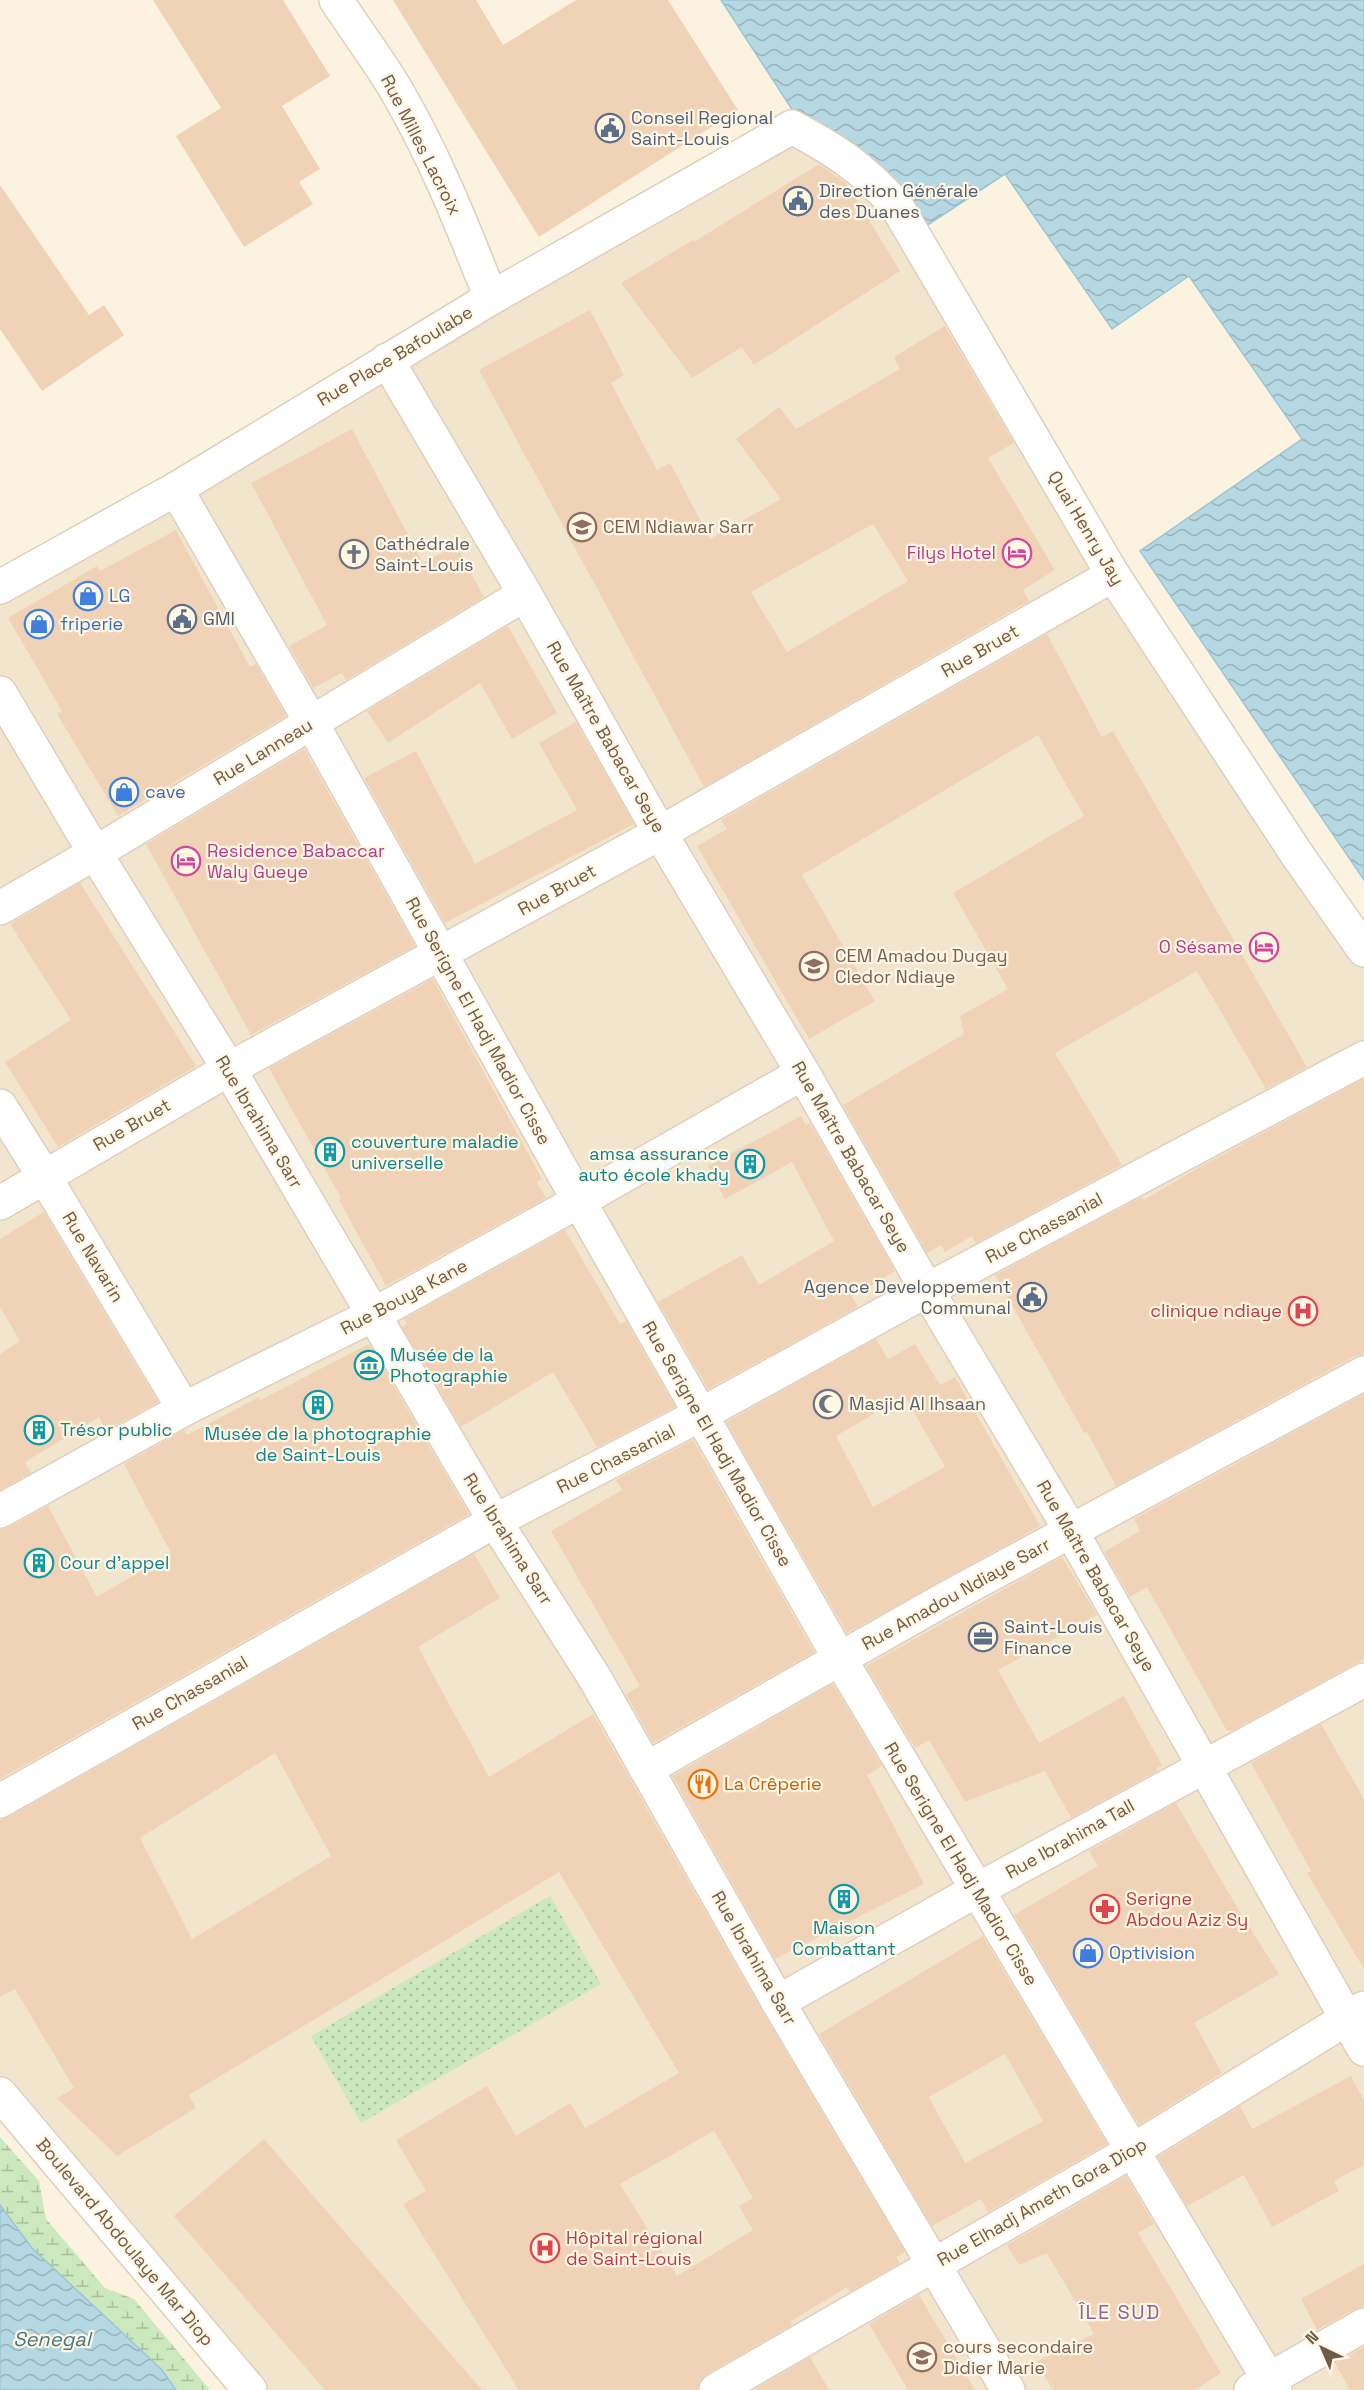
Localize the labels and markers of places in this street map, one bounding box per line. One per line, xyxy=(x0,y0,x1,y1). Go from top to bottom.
place label: Conseil Regional Saint-Louis xyxy=(631,106,773,150)
public building icon: Conseil Regional Saint-Louis xyxy=(594,112,626,144)
place label: Direction Générale des Duanes xyxy=(819,179,978,223)
public building icon: Direction Générale des Duanes xyxy=(782,185,814,217)
school or university icon: CEM Ndiawar Sarr xyxy=(566,511,598,543)
place label: CEM Ndiawar Sarr xyxy=(603,515,754,538)
place label: Cathédrale Saint-Louis xyxy=(375,532,474,576)
hotel icon: Filys Hotel xyxy=(1001,537,1033,569)
church icon: Cathédrale Saint-Louis xyxy=(338,538,370,570)
place label: Filys Hotel xyxy=(907,541,996,564)
shop icon: LG xyxy=(72,580,104,612)
place label: LG xyxy=(109,584,130,607)
public building icon: GMI xyxy=(166,603,198,635)
place label: GMI xyxy=(203,607,235,630)
shop icon: friperie xyxy=(23,608,55,640)
place label: friperie xyxy=(60,612,123,635)
shop icon: cave xyxy=(108,776,140,808)
place label: cave xyxy=(145,780,186,803)
place label: Residence Babaccar Waly Gueye xyxy=(207,839,385,883)
hotel icon: Residence Babaccar Waly Gueye xyxy=(170,845,202,877)
hotel icon: O Sésame xyxy=(1248,931,1280,963)
place label: O Sésame xyxy=(1159,935,1243,958)
place label: CEM Amadou Dugay Cledor Ndiaye xyxy=(835,944,1008,988)
school or university icon: CEM Amadou Dugay Cledor Ndiaye xyxy=(798,950,830,982)
place label: couverture maladie universelle xyxy=(351,1130,519,1174)
building icon: couverture maladie universelle xyxy=(314,1136,346,1168)
place label: amsa assurance auto école khady xyxy=(578,1142,729,1186)
building icon: amsa assurance auto école khady xyxy=(734,1148,766,1180)
place label: Agence Developpement Communal xyxy=(804,1275,1011,1319)
public building icon: Agence Developpement Communal xyxy=(1016,1281,1048,1313)
hospital icon: clinique ndiaye xyxy=(1287,1295,1319,1327)
place label: clinique ndiaye xyxy=(1150,1299,1282,1322)
place label: Musée de la Photographie xyxy=(390,1343,508,1387)
museum icon: Musée de la Photographie xyxy=(353,1349,385,1381)
mosque icon: Masjid Al Ihsaan xyxy=(812,1388,844,1420)
building icon: Musée de la photographie de Saint-Louis xyxy=(302,1389,334,1421)
place label: Masjid Al Ihsaan xyxy=(849,1392,986,1415)
building icon: Trésor public xyxy=(23,1414,55,1446)
place label: Trésor public xyxy=(60,1418,172,1441)
place label: Musée de la photographie de Saint-Louis xyxy=(205,1422,431,1466)
building icon: Cour d'appel xyxy=(23,1547,55,1579)
place label: Cour d'appel xyxy=(60,1551,169,1574)
place label: Saint-Louis Finance xyxy=(1004,1615,1103,1659)
office icon: Saint-Louis Finance xyxy=(967,1621,999,1653)
restaurant icon: La Crêperie xyxy=(687,1768,719,1800)
place label: La Crêperie xyxy=(724,1772,822,1795)
building icon: Maison Combattant xyxy=(828,1883,860,1915)
place label: Serigne Abdou Aziz Sy xyxy=(1126,1887,1248,1931)
pharmacy icon: Serigne Abdou Aziz Sy xyxy=(1089,1893,1121,1925)
place label: Maison Combattant xyxy=(792,1916,896,1960)
shop icon: Optivision xyxy=(1072,1937,1104,1969)
place label: Optivision xyxy=(1109,1941,1195,1964)
place label: Hôpital régional de Saint-Louis xyxy=(566,2226,703,2270)
hospital icon: Hôpital régional de Saint-Louis xyxy=(529,2232,561,2264)
place label: cours secondaire Didier Marie xyxy=(943,2335,1093,2379)
school or university icon: cours secondaire Didier Marie xyxy=(906,2341,938,2373)

